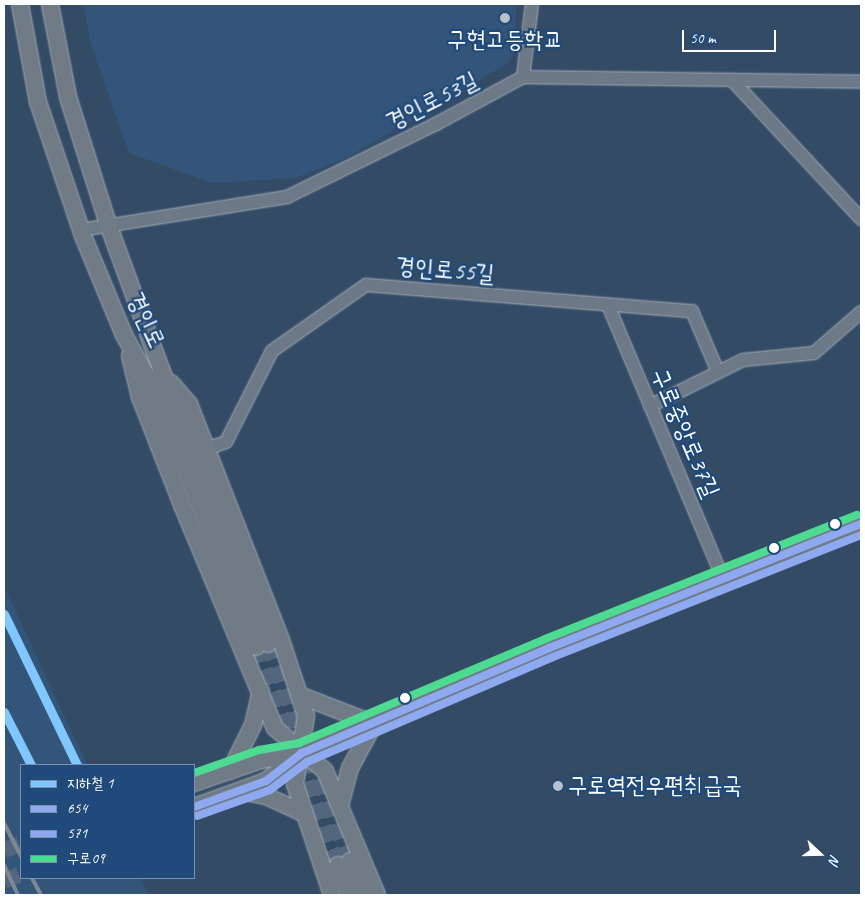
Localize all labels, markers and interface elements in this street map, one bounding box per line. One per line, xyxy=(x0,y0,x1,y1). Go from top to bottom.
marker: 구현고등학교 xyxy=(499,12,511,24)
scale bar xyxy=(685,20,779,52)
place label: 구현고등학교 xyxy=(447,26,563,54)
text: 50 m xyxy=(690,29,716,48)
street label: 경인로53길 xyxy=(381,66,483,136)
street label: 경인로55길 xyxy=(395,251,495,289)
street label: 경인로 xyxy=(121,288,171,352)
street label: 구로중앙로37길 xyxy=(645,364,725,502)
unlabelled marker xyxy=(830,519,840,529)
unlabelled marker xyxy=(769,543,779,553)
unlabelled marker xyxy=(400,693,410,703)
legend xyxy=(20,764,195,879)
place label: 구로역전우편취급국 xyxy=(568,772,742,800)
text: 지하철 1 xyxy=(67,774,114,793)
marker: 구로역전우편취급국 xyxy=(552,780,564,792)
text: 654 xyxy=(67,799,87,818)
text: 571 xyxy=(67,824,87,843)
north arrow xyxy=(795,829,845,879)
text: 구로09 xyxy=(67,849,105,868)
text: N xyxy=(825,852,844,867)

